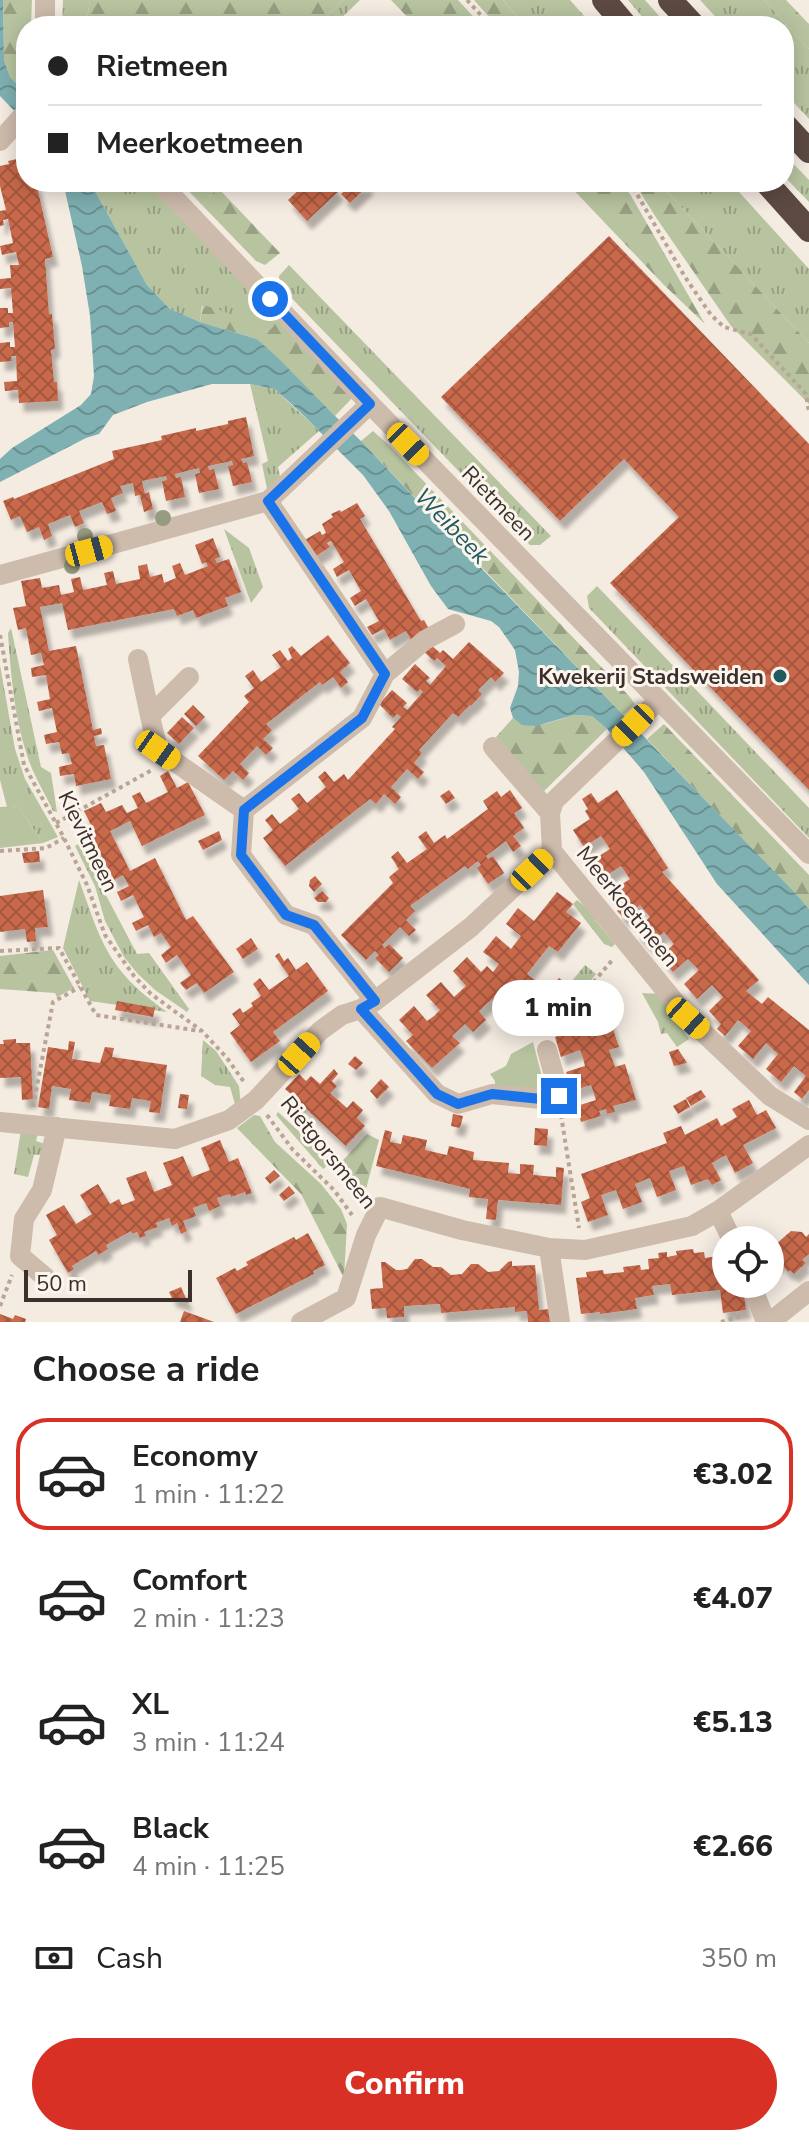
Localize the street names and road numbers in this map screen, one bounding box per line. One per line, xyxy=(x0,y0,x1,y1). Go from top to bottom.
street label: Rietmeen xyxy=(455,459,542,548)
street label: Kievitmeen xyxy=(51,786,126,897)
street label: Meerkoetmeen xyxy=(569,840,685,973)
street label: Rietgorsmeen xyxy=(273,1090,383,1215)

